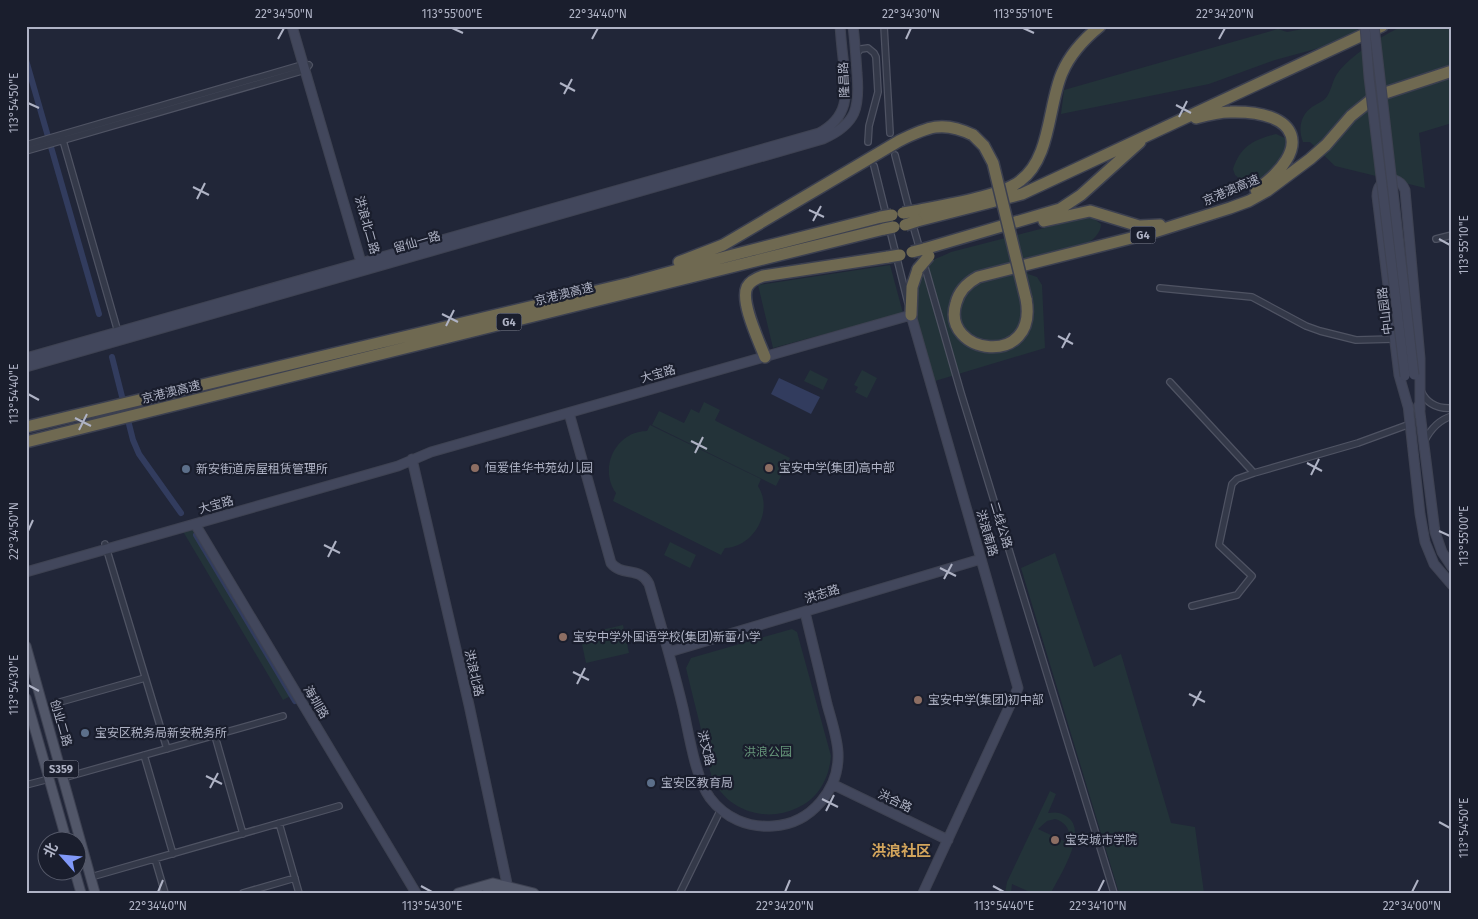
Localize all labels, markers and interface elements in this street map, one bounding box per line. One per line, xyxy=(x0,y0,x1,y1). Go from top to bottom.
text: 22°34'50"N xyxy=(255,7,313,21)
text: 113°55'00"E xyxy=(421,7,483,21)
text: 22°34'40"N xyxy=(569,7,627,21)
text: 22°34'30"N xyxy=(882,7,940,21)
text: 113°55'10"E xyxy=(993,7,1053,21)
text: 22°34'20"N xyxy=(1196,7,1254,21)
street label: 隆昌路 xyxy=(836,62,852,98)
text: 113°54'50"E xyxy=(7,73,21,133)
street label: 京港澳高速 xyxy=(1201,172,1261,208)
street label: 洪浪北二路 xyxy=(352,194,382,256)
text: 113°55'10"E xyxy=(1457,215,1471,275)
road number: G4 xyxy=(1130,226,1156,244)
street label: 留仙一路 xyxy=(392,229,442,255)
street label: 京港澳高速 xyxy=(533,280,595,308)
street label: 中山园路 xyxy=(1375,286,1395,336)
road number: G4 xyxy=(496,314,522,331)
street label: 大宝路 xyxy=(639,362,677,386)
text: 113°54'40"E xyxy=(7,364,21,424)
street label: 京港澳高速 xyxy=(140,378,202,406)
place label: 恒爱佳华书苑幼儿园 xyxy=(485,461,593,475)
place label: 宝安中学(集团)高中部 xyxy=(779,461,895,475)
place label: 新安街道房屋租赁管理所 xyxy=(196,462,328,476)
marker: 恒爱佳华书苑幼儿园 xyxy=(469,462,481,474)
marker: 宝安中学(集团)高中部 xyxy=(763,462,775,474)
marker: 新安街道房屋租赁管理所 xyxy=(180,463,192,475)
street label: 大宝路 xyxy=(197,493,235,517)
street label: 二线公路 xyxy=(987,500,1015,550)
text: 22°34'50"N xyxy=(7,502,21,560)
text: 113°55'00"E xyxy=(1457,505,1471,567)
street label: 洪浪南路 xyxy=(974,508,1000,558)
street label: 洪志路 xyxy=(803,582,841,606)
place label: 宝安中学外国语学校(集团)新蕾小学 xyxy=(573,630,761,644)
marker: 宝安中学外国语学校(集团)新蕾小学 xyxy=(557,631,569,643)
street label: 洪浪北路 xyxy=(462,648,486,698)
text: 113°54'30"E xyxy=(7,655,21,715)
street label: 海圳路 xyxy=(301,683,331,721)
place label: 宝安中学(集团)初中部 xyxy=(928,693,1044,707)
marker: 宝安中学(集团)初中部 xyxy=(912,694,924,706)
street label: 创业二路 xyxy=(48,698,74,748)
place label: 宝安区税务局新安税务所 xyxy=(95,726,227,740)
marker: 宝安区税务局新安税务所 xyxy=(79,727,91,739)
street label: 洪文路 xyxy=(695,729,717,767)
park label: 洪浪公园 xyxy=(744,745,792,759)
road number: S359 xyxy=(44,761,78,778)
place label: 宝安区教育局 xyxy=(661,776,733,790)
marker: 宝安区教育局 xyxy=(645,777,657,789)
street label: 洪合路 xyxy=(876,787,914,815)
text: 113°54'50"E xyxy=(1457,798,1471,858)
north arrow xyxy=(38,832,88,882)
place label: 宝安城市学院 xyxy=(1065,833,1137,847)
marker: 宝安城市学院 xyxy=(1049,834,1061,846)
text: 北 xyxy=(40,840,62,860)
district label: 洪浪社区 xyxy=(871,842,931,860)
text: 22°34'40"N xyxy=(129,899,187,913)
text: 113°54'30"E xyxy=(402,899,462,913)
text: 22°34'20"N xyxy=(756,899,814,913)
text: 113°54'40"E xyxy=(974,899,1034,913)
text: 22°34'10"N xyxy=(1069,899,1127,913)
text: 22°34'00"N xyxy=(1383,899,1441,913)

